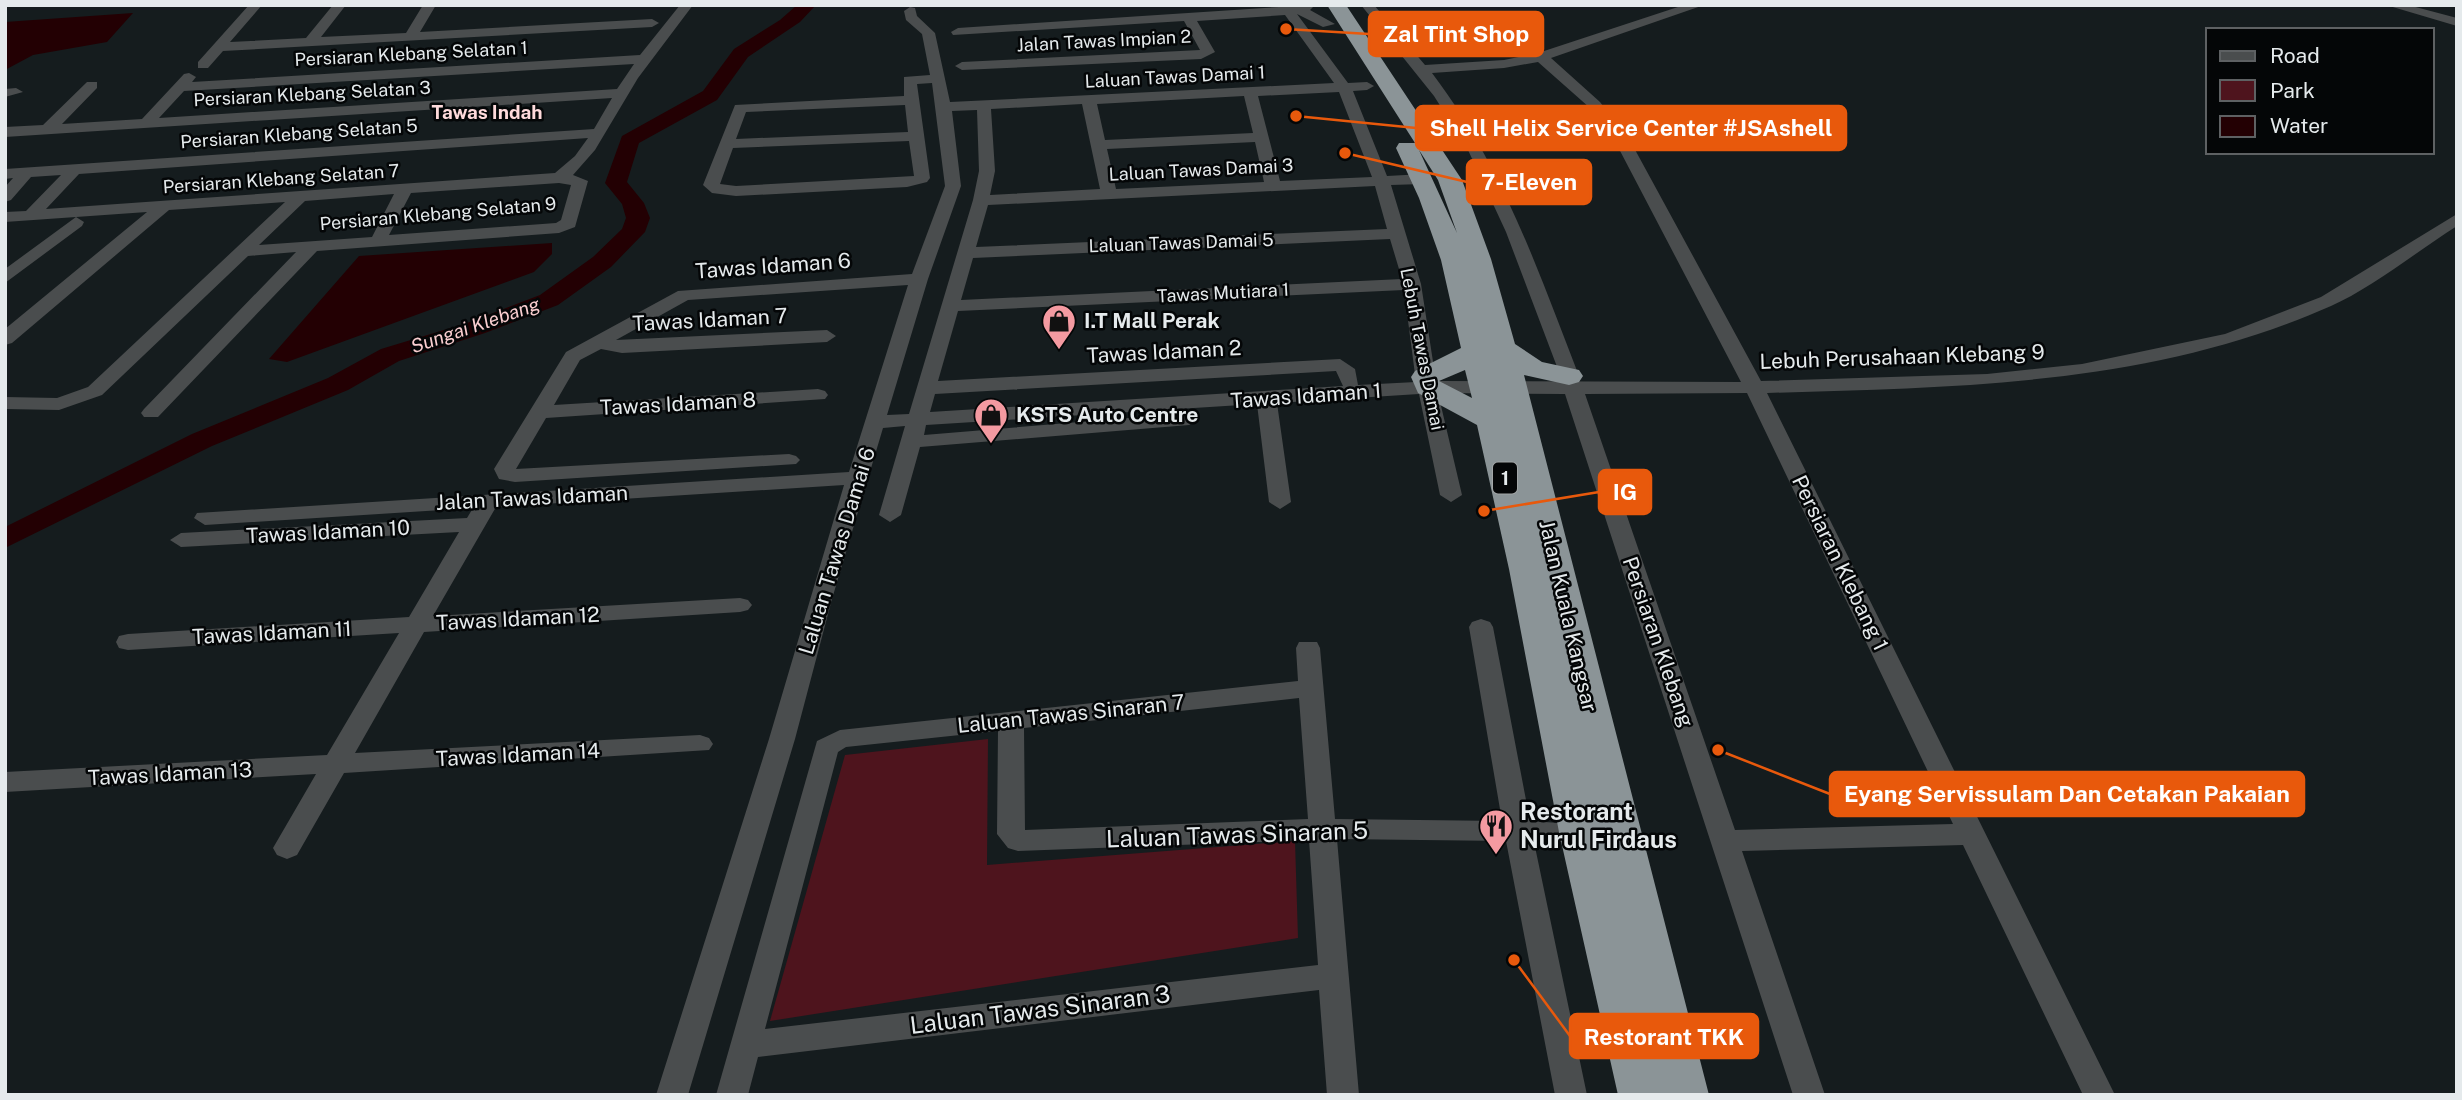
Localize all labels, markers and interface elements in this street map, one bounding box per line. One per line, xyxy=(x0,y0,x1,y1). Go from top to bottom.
callout: Zal Tint Shop xyxy=(1369,12,1543,56)
text: Zal Tint Shop xyxy=(1383,20,1529,47)
street label: Jalan Tawas Impian 2 xyxy=(1016,25,1192,56)
legend xyxy=(2206,28,2434,154)
street label: Persiaran Klebang Selatan 1 xyxy=(294,37,528,70)
text: Road xyxy=(2270,43,2320,68)
street label: Laluan Tawas Damai 1 xyxy=(1084,61,1266,92)
street label: Persiaran Klebang Selatan 3 xyxy=(193,77,431,110)
text: Park xyxy=(2270,78,2315,103)
district label: Tawas Indah xyxy=(431,101,543,123)
callout: Shell Helix Service Center #JSAshell xyxy=(1416,106,1846,150)
text: Water xyxy=(2270,113,2328,138)
text: Shell Helix Service Center #JSAshell xyxy=(1430,114,1832,141)
street label: Persiaran Klebang Selatan 5 xyxy=(180,115,418,152)
street label: Laluan Tawas Damai 3 xyxy=(1108,154,1294,185)
street label: Persiaran Klebang Selatan 7 xyxy=(162,160,400,197)
callout: 7-Eleven xyxy=(1467,160,1591,204)
text: 7-Eleven xyxy=(1481,168,1577,195)
street label: Persiaran Klebang Selatan 9 xyxy=(319,193,557,234)
street label: Laluan Tawas Damai 5 xyxy=(1088,229,1274,256)
street label: Tawas Idaman 6 xyxy=(694,248,852,283)
street label: Lebuh Tawas Damai xyxy=(1396,266,1449,432)
street label: Tawas Mutiara 1 xyxy=(1156,279,1290,306)
water label: Sungai Klebang xyxy=(408,292,543,357)
shop icon: I.T Mall Perak xyxy=(1040,302,1078,351)
street label: Tawas Idaman 7 xyxy=(632,303,788,336)
place label: I.T Mall Perak xyxy=(1084,308,1220,333)
street label: Tawas Idaman 2 xyxy=(1086,335,1242,368)
street label: Lebuh Perusahaan Klebang 9 xyxy=(1759,339,2045,374)
street label: Tawas Idaman 1 xyxy=(1230,378,1382,413)
street label: Tawas Idaman 8 xyxy=(599,387,757,420)
shop icon: KSTS Auto Centre xyxy=(972,396,1010,445)
place label: KSTS Auto Centre xyxy=(1016,402,1198,427)
street label: Laluan Tawas Damai 6 xyxy=(793,444,880,658)
road number: 1 xyxy=(1493,463,1517,494)
callout: IG xyxy=(1599,470,1651,514)
street label: Persiaran Klebang 1 xyxy=(1787,471,1894,655)
text: IG xyxy=(1613,478,1637,505)
street label: Jalan Tawas Idaman xyxy=(435,480,629,515)
street label: Tawas Idaman 10 xyxy=(245,515,411,548)
street label: Jalan Kuala Kangsar xyxy=(1534,517,1603,714)
street label: Persiaran Klebang xyxy=(1618,553,1699,730)
street label: Tawas Idaman 12 xyxy=(436,602,600,635)
street label: Tawas Idaman 11 xyxy=(192,616,352,649)
street label: Laluan Tawas Sinaran 7 xyxy=(956,689,1186,738)
street label: Tawas Idaman 14 xyxy=(435,738,601,771)
street label: Tawas Idaman 13 xyxy=(87,757,253,790)
callout: Eyang Servissulam Dan Cetakan Pakaian xyxy=(1830,772,2304,816)
text: Eyang Servissulam Dan Cetakan Pakaian xyxy=(1844,780,2290,807)
place label: Restorant Nurul Firdaus xyxy=(1520,797,1677,853)
restaurant icon: Restorant Nurul Firdaus xyxy=(1477,807,1515,856)
street label: Laluan Tawas Sinaran 5 xyxy=(1105,815,1368,853)
street label: Laluan Tawas Sinaran 3 xyxy=(908,979,1172,1039)
callout: Restorant TKK xyxy=(1570,1014,1758,1058)
text: Restorant TKK xyxy=(1584,1023,1744,1050)

